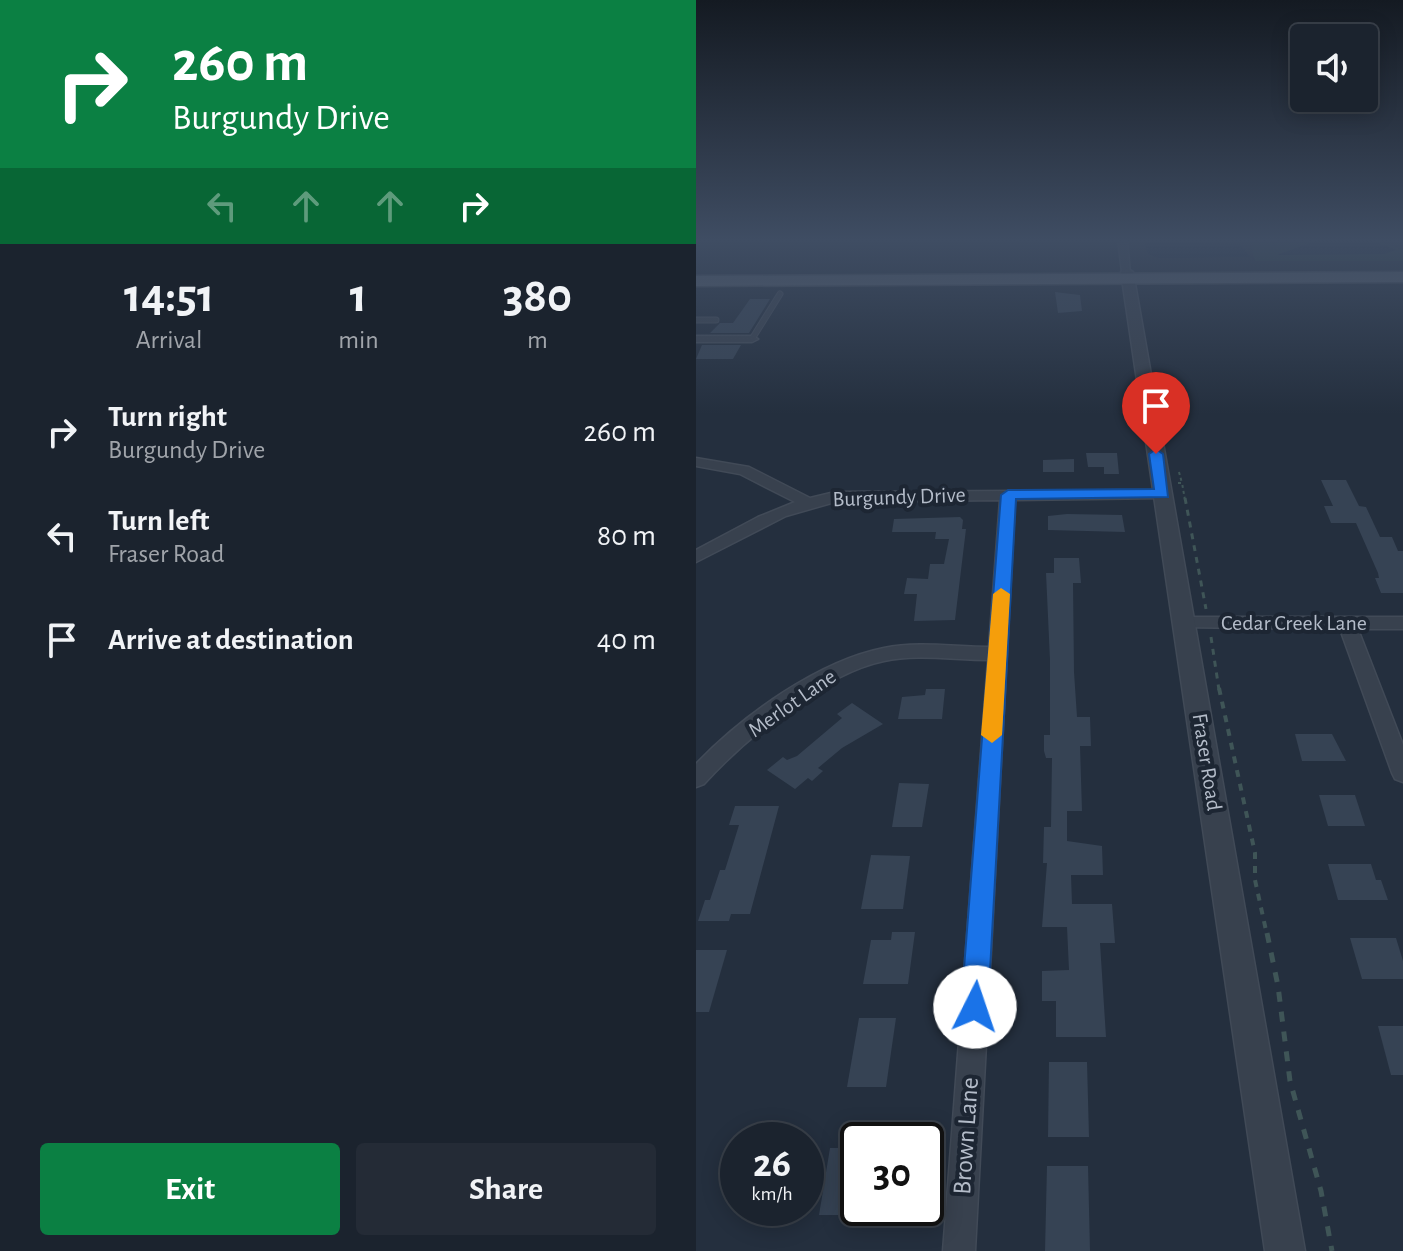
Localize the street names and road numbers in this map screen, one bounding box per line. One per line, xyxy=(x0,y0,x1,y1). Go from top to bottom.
street label: Burgundy Drive xyxy=(832,484,966,510)
street label: Cedar Creek Lane xyxy=(1221,612,1367,634)
street label: Merlot Lane xyxy=(744,665,840,741)
street label: Fraser Road xyxy=(1188,712,1226,812)
street label: Brown Lane xyxy=(949,1076,983,1196)

